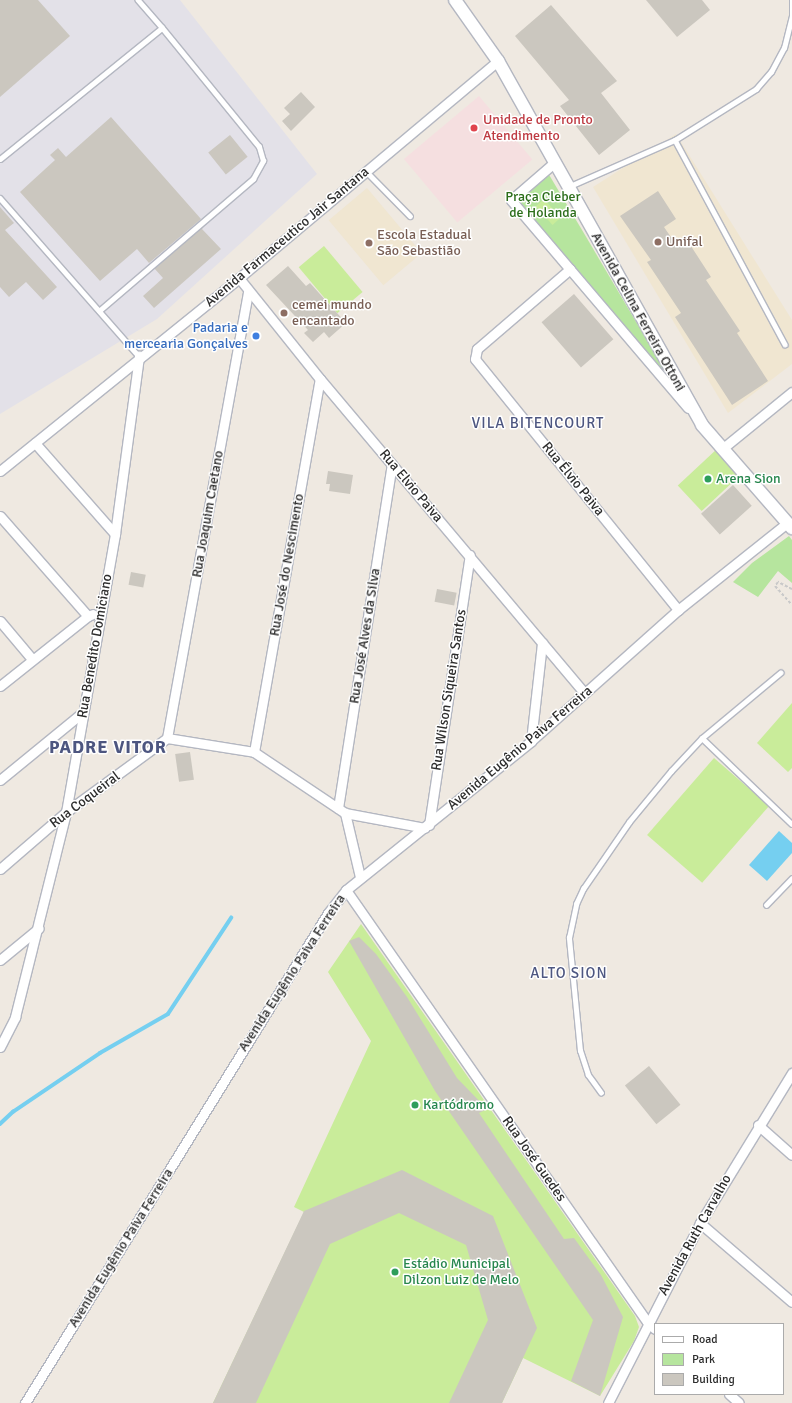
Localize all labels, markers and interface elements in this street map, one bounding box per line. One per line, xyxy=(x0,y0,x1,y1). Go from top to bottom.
place label: Unidade de Pronto Atendimento xyxy=(483,112,593,144)
marker: Unidade de Pronto Atendimento xyxy=(468,122,480,134)
street label: Avenida Farmaceutico Jair Santana xyxy=(202,163,372,311)
park label: Praça Cleber de Holanda xyxy=(505,189,581,222)
place label: Escola Estadual São Sebastião xyxy=(377,227,471,260)
street label: Avenida Celina Ferreira Ottoni xyxy=(587,230,689,394)
place label: Unifal xyxy=(666,234,703,250)
marker: Unifal xyxy=(653,237,663,247)
marker: Escola Estadual São Sebastião xyxy=(364,238,374,248)
place label: cemei mundo encantado xyxy=(292,297,372,330)
marker: cemei mundo encantado xyxy=(279,308,289,318)
place label: Padaria e mercearia Gonçalves xyxy=(124,320,248,352)
marker: Padaria e mercearia Gonçalves xyxy=(251,331,261,341)
district label: VILA BITENCOURT xyxy=(472,415,604,433)
street label: Rua Élvio Paiva xyxy=(538,439,608,519)
street label: Rua Elvio Paiva xyxy=(376,446,446,526)
street label: Rua Joaquim Caetano xyxy=(189,449,227,579)
place label: Arena Sion xyxy=(716,471,781,487)
marker: Arena Sion xyxy=(703,474,713,484)
street label: Rua José do Nescimento xyxy=(266,492,308,638)
street label: Rua José Alves da Silva xyxy=(346,567,384,705)
street label: Rua Benedito Domiciano xyxy=(74,573,116,719)
street label: Rua Wilson Siqueira Santos xyxy=(428,608,470,772)
street label: Avenida Eugênio Paiva Ferreira xyxy=(444,682,596,814)
district label: PADRE VITOR xyxy=(49,736,167,758)
street label: Rua Coqueiral xyxy=(47,768,123,832)
street label: Avenida Eugênio Paiva Ferreira xyxy=(235,891,349,1055)
district label: ALTO SION xyxy=(530,965,608,983)
place label: Kartódromo xyxy=(423,1097,494,1113)
marker: Kartódromo xyxy=(410,1100,420,1110)
street label: Rua José Guedes xyxy=(498,1113,570,1205)
street label: Avenida Eugênio Paiva Ferreira xyxy=(65,1166,177,1330)
street label: Avenida Ruth Carvalho xyxy=(655,1172,735,1298)
place label: Estádio Municipal Dilzon Luiz de Melo xyxy=(403,1256,519,1288)
marker: Estádio Municipal Dilzon Luiz de Melo xyxy=(390,1267,400,1277)
legend xyxy=(654,1323,784,1395)
text: Road xyxy=(692,1332,718,1347)
text: Park xyxy=(692,1352,715,1367)
text: Building xyxy=(692,1372,735,1387)

